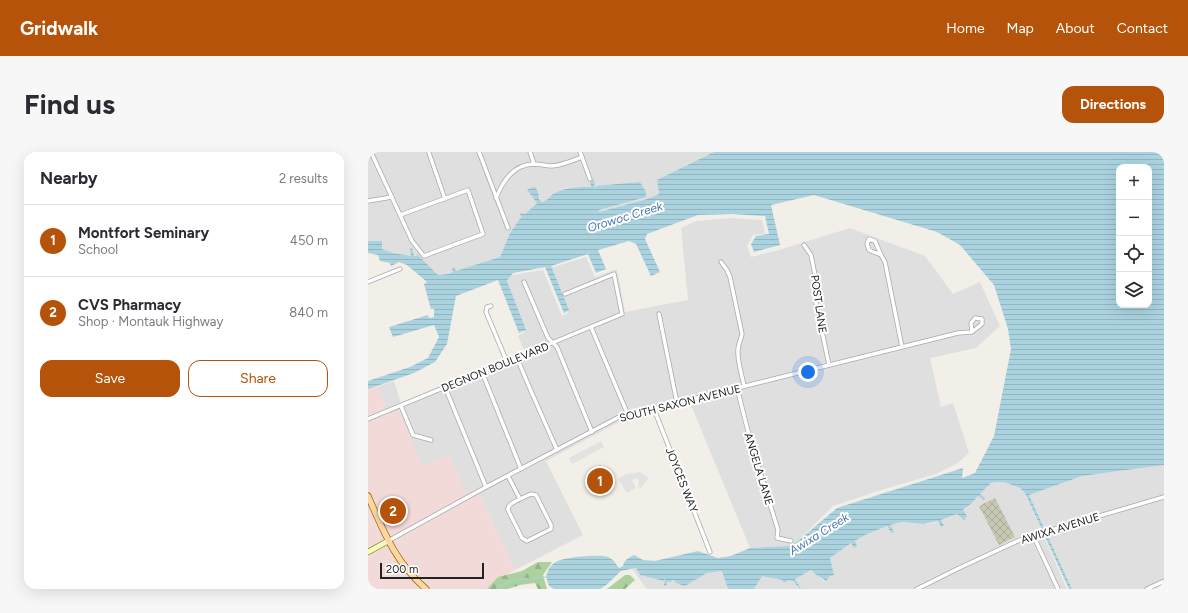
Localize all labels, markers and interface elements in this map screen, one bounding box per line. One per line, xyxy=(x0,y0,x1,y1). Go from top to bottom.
text: Gridwalk xyxy=(20,17,98,40)
text: Home xyxy=(946,20,985,37)
text: Map xyxy=(1007,20,1034,37)
text: About xyxy=(1056,20,1095,37)
text: Contact xyxy=(1117,20,1168,37)
button: Directions xyxy=(1062,86,1164,123)
text: Find us xyxy=(24,87,115,121)
map controls xyxy=(1116,164,1152,308)
button: + xyxy=(1116,164,1152,200)
text: Nearby xyxy=(40,168,98,188)
text: 2 results xyxy=(279,171,328,186)
water label: Orowoc Creek xyxy=(586,199,665,235)
button: − xyxy=(1116,200,1152,236)
text: Montfort Seminary xyxy=(78,224,209,242)
text: 1 xyxy=(50,233,56,248)
text: 450 m xyxy=(290,233,328,248)
button: locate xyxy=(1116,236,1152,272)
text: School xyxy=(78,242,118,257)
button: layers xyxy=(1116,272,1152,308)
street label: POST LANE xyxy=(808,274,829,334)
text: CVS Pharmacy xyxy=(78,296,181,314)
text: 2 xyxy=(49,305,57,320)
text: 840 m xyxy=(289,305,328,320)
text: Shop · Montauk Highway xyxy=(78,314,223,329)
street label: DEGNON BOULEVARD xyxy=(439,340,551,395)
button: Save xyxy=(40,360,180,397)
button: Share xyxy=(188,360,328,397)
your location xyxy=(798,362,818,382)
street label: SOUTH SAXON AVENUE xyxy=(618,382,742,425)
street label: ANGELA LANE xyxy=(741,431,776,507)
street label: JOYCES WAY xyxy=(663,446,701,515)
pin: 1 xyxy=(587,466,613,496)
pin: 2 xyxy=(380,496,406,526)
water label: Awixa Creek xyxy=(786,510,852,558)
street label: AWIXA AVENUE xyxy=(1019,510,1101,547)
scale bar xyxy=(380,561,484,580)
text: 200 m xyxy=(386,563,418,576)

